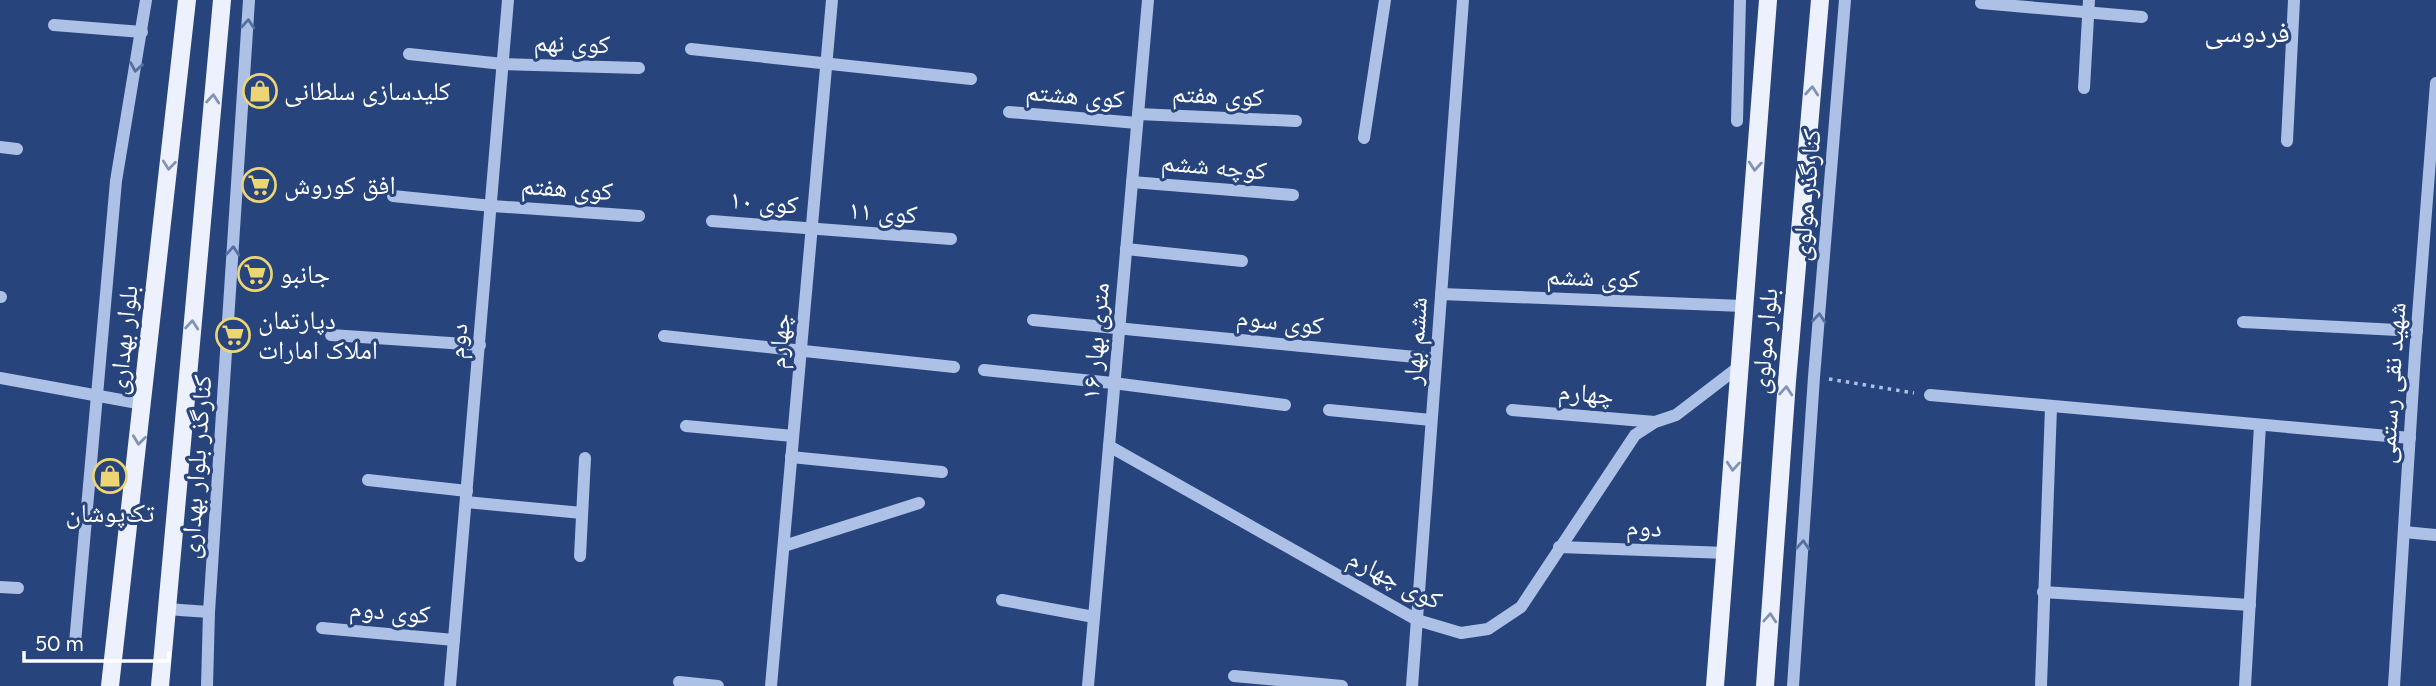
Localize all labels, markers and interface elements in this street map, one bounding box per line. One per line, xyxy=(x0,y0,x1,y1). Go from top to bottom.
district label: فردوسی xyxy=(2204,15,2290,50)
one-way arrow xyxy=(240,18,255,29)
street label: کوی نهم xyxy=(533,26,611,61)
one-way arrow xyxy=(129,61,144,73)
shop icon: کلیدسازی سلطانی xyxy=(241,72,279,110)
place label: کلیدسازی سلطانی xyxy=(284,75,451,107)
street label: کوی هشتم xyxy=(1024,75,1126,116)
street label: کوی هفتم xyxy=(1171,77,1265,114)
one-way arrow xyxy=(1804,85,1819,96)
one-way arrow xyxy=(205,93,220,104)
street label: کنارگذر مولوی xyxy=(1784,127,1828,262)
street label: کوچه ششم xyxy=(1160,145,1268,188)
one-way arrow xyxy=(162,160,177,171)
one-way arrow xyxy=(1748,160,1763,171)
supermarket icon: افق کوروش xyxy=(240,166,278,204)
place label: افق کوروش xyxy=(284,169,396,201)
street label: کوی هفتم xyxy=(520,169,614,208)
street label: کوی ۱۰ xyxy=(728,183,800,221)
street label: کوی ۱۱ xyxy=(848,194,919,230)
one-way arrow xyxy=(225,245,240,256)
supermarket icon: جانبو xyxy=(236,255,274,293)
place label: جانبو xyxy=(280,258,330,290)
street label: کوی ششم xyxy=(1546,259,1640,296)
street label: ۱۶ متری بهار xyxy=(1074,281,1116,401)
street label: بلوار بهداری xyxy=(101,284,145,396)
street label: بلوار مولوی xyxy=(1743,287,1785,395)
street label: ششم بهار xyxy=(1396,296,1435,387)
street label: کوی سوم xyxy=(1235,301,1325,343)
street label: شهید نقی رستمی xyxy=(2369,301,2413,465)
place label: دپارتمان املاک امارات xyxy=(258,304,378,366)
street label: چهارم xyxy=(761,312,799,370)
one-way arrow xyxy=(1811,312,1826,323)
supermarket icon: دپارتمان املاک امارات xyxy=(214,316,252,354)
one-way arrow xyxy=(184,319,199,330)
street label: دوم xyxy=(440,322,476,360)
street label: کنارگذر بلوار بهداری xyxy=(174,374,218,560)
street label: چهارم xyxy=(1557,375,1615,413)
one-way arrow xyxy=(1778,385,1793,396)
one-way arrow xyxy=(131,434,146,446)
shop icon: تک‌پوشان xyxy=(91,457,129,495)
one-way arrow xyxy=(1726,461,1741,472)
place label: تک‌پوشان xyxy=(65,497,155,529)
street label: دوم xyxy=(1626,510,1662,546)
one-way arrow xyxy=(1795,539,1810,550)
street label: کوی چهارم xyxy=(1342,542,1448,618)
street label: کوی دوم xyxy=(348,592,432,632)
one-way arrow xyxy=(1762,612,1777,623)
scale bar xyxy=(24,620,170,664)
text: 50 m xyxy=(35,631,84,656)

